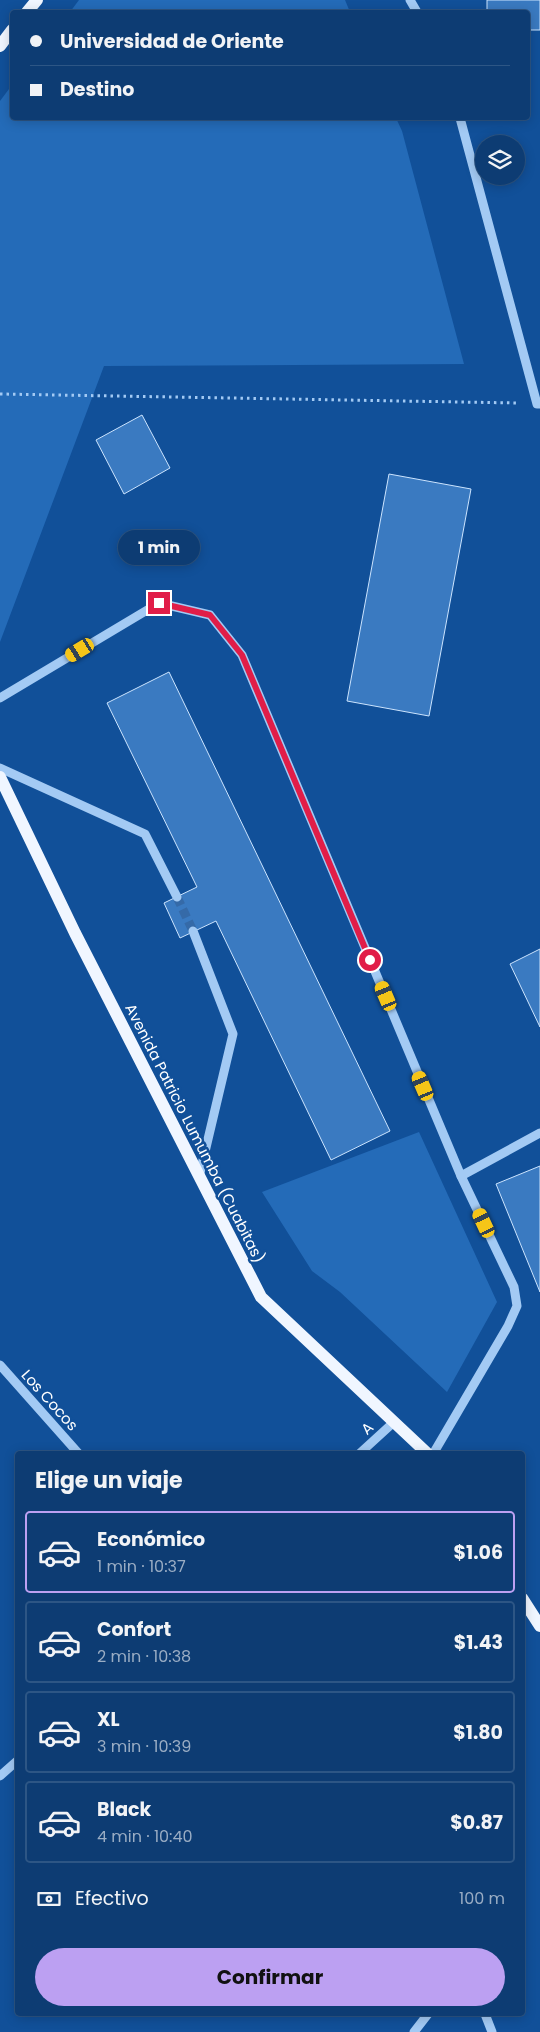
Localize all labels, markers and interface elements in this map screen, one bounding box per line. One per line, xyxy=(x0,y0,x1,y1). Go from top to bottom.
text: Universidad de Oriente xyxy=(60,28,284,55)
text: Destino xyxy=(60,76,134,103)
map controls xyxy=(475,135,525,185)
button: layers xyxy=(475,135,525,185)
callout: 1 min xyxy=(118,530,200,566)
text: 1 min xyxy=(138,536,180,559)
route end xyxy=(148,592,170,614)
car xyxy=(63,636,96,664)
route start xyxy=(359,949,381,971)
car xyxy=(373,979,398,1013)
street label: Avenida Patricio Lumumba (Cuabitas) xyxy=(120,1000,270,1266)
car xyxy=(410,1069,435,1103)
car xyxy=(470,1206,497,1240)
street label: Los Cocos xyxy=(17,1365,83,1435)
street label: A xyxy=(356,1417,378,1439)
text: Elige un viaje xyxy=(35,1465,183,1496)
text: Económico xyxy=(97,1526,205,1553)
icon: car xyxy=(37,1530,82,1575)
text: $1.06 xyxy=(454,1539,503,1566)
text: 1 min · 10:37 xyxy=(97,1555,186,1578)
text: Confort xyxy=(97,1616,171,1643)
icon: car xyxy=(37,1620,82,1665)
text: $1.43 xyxy=(454,1629,503,1656)
text: 2 min · 10:38 xyxy=(97,1645,191,1668)
text: XL xyxy=(97,1706,120,1733)
icon: car xyxy=(37,1710,82,1755)
text: $1.80 xyxy=(453,1719,503,1746)
text: 3 min · 10:39 xyxy=(97,1735,191,1758)
text: Black xyxy=(97,1796,151,1823)
icon: car xyxy=(37,1800,82,1845)
text: $0.87 xyxy=(450,1809,503,1836)
text: 4 min · 10:40 xyxy=(97,1825,193,1848)
icon: cash xyxy=(35,1885,63,1913)
text: Efectivo xyxy=(75,1885,149,1912)
text: 100 m xyxy=(459,1887,505,1910)
button: Confirmar xyxy=(35,1948,505,2006)

